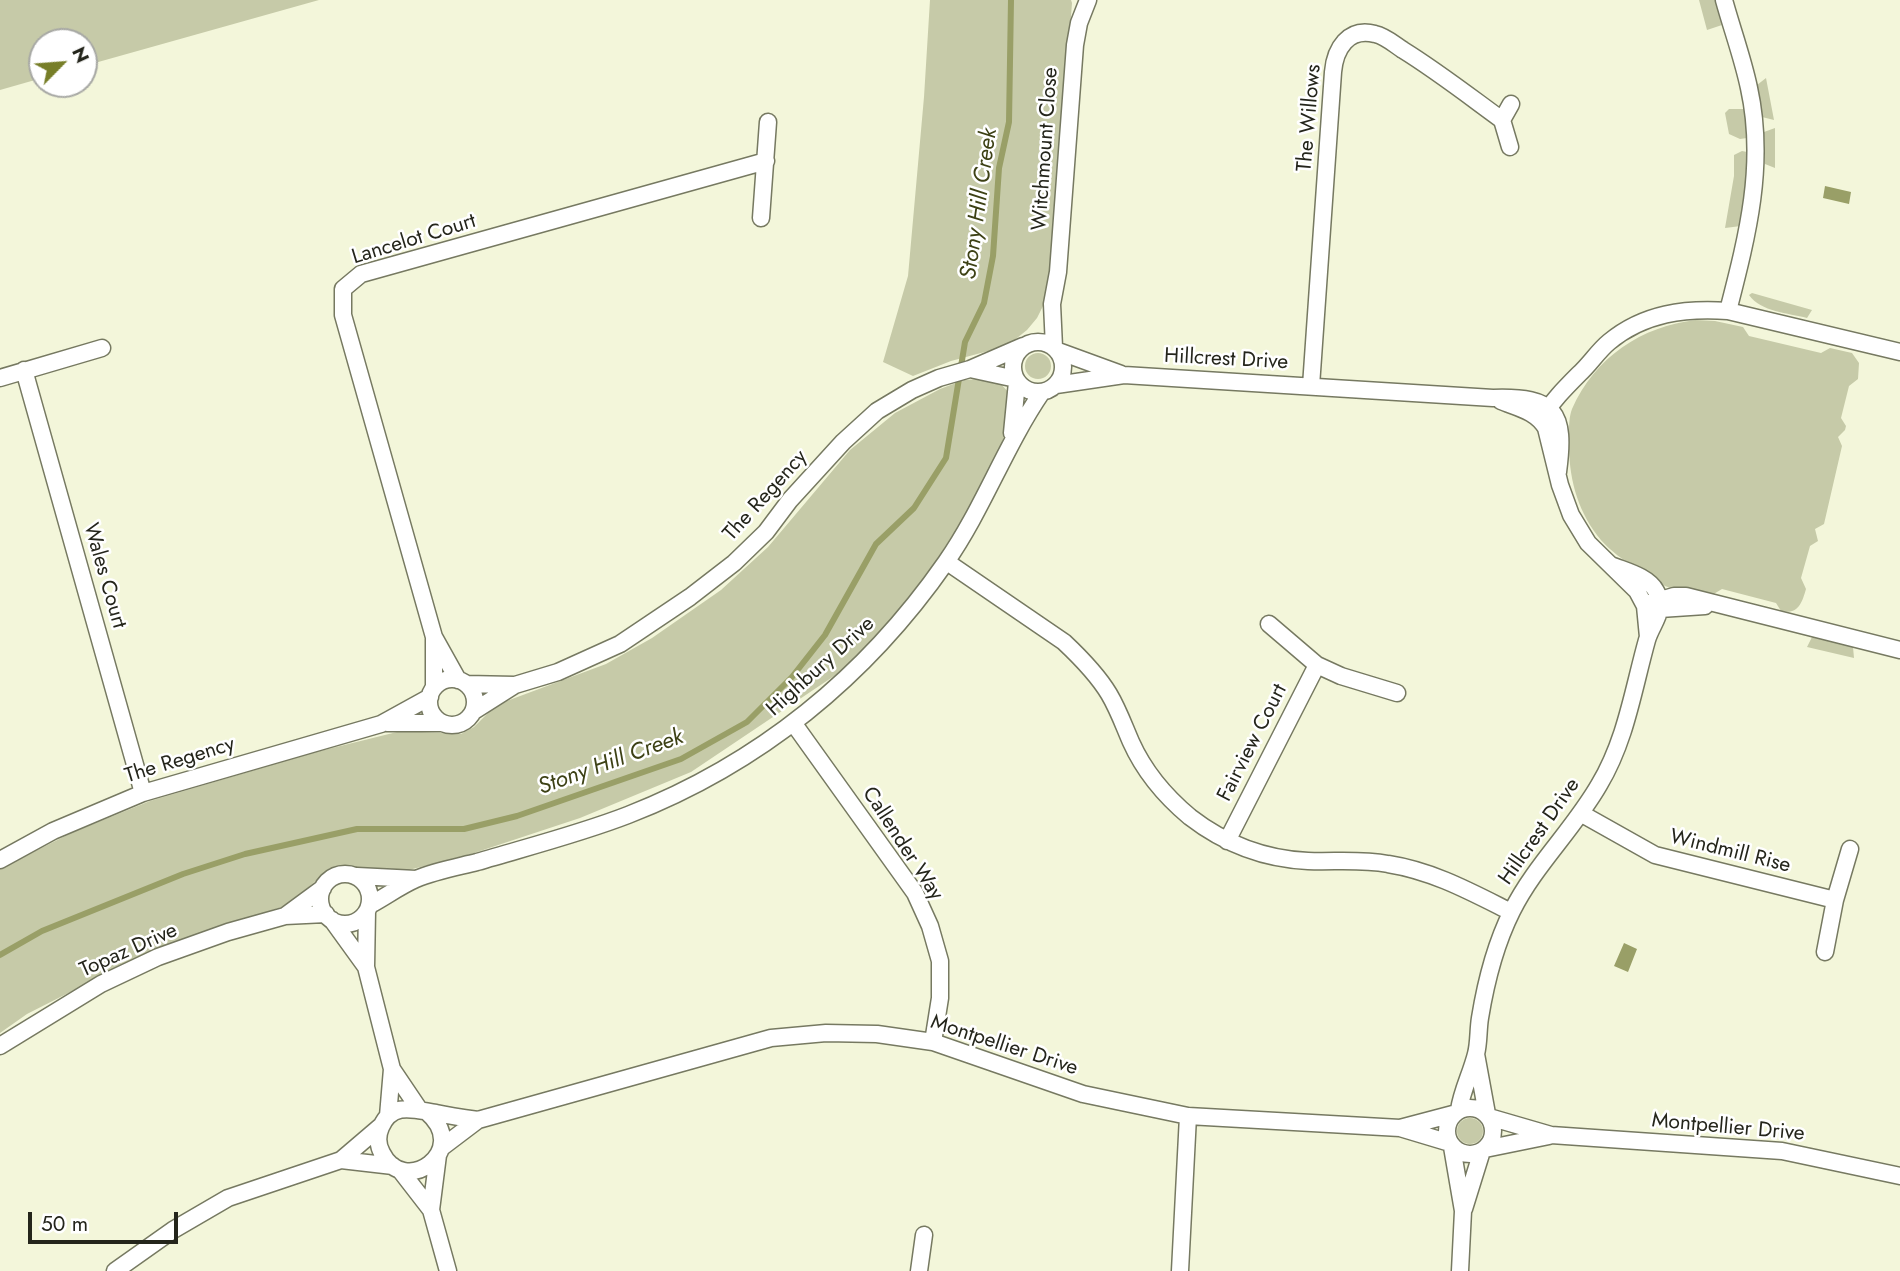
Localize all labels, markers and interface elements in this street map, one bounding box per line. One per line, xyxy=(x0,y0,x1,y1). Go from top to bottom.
north arrow xyxy=(28,28,98,98)
text: N xyxy=(65,42,96,67)
street label: The Willows xyxy=(1293,63,1327,173)
street label: Witchmount Close xyxy=(1028,67,1064,231)
water label: Stony Hill Creek xyxy=(956,127,1004,281)
street label: Lancelot Court xyxy=(349,209,479,271)
street label: Hillcrest Drive xyxy=(1163,344,1289,376)
street label: The Regency xyxy=(719,445,813,547)
street label: Wales Court xyxy=(77,520,131,632)
street label: Highbury Drive xyxy=(762,612,880,722)
street label: Fairview Court xyxy=(1213,680,1293,806)
water label: Stony Hill Creek xyxy=(535,724,687,802)
street label: The Regency xyxy=(122,732,238,790)
street label: Hillcrest Drive xyxy=(1494,774,1586,890)
street label: Callender Way xyxy=(856,783,948,905)
street label: Windmill Rise xyxy=(1667,825,1793,879)
street label: Topaz Drive xyxy=(76,918,182,984)
street label: Montpellier Drive xyxy=(927,1010,1081,1082)
street label: Montpellier Drive xyxy=(1650,1109,1806,1147)
scale bar xyxy=(32,1198,182,1242)
text: 50 m xyxy=(41,1209,88,1239)

